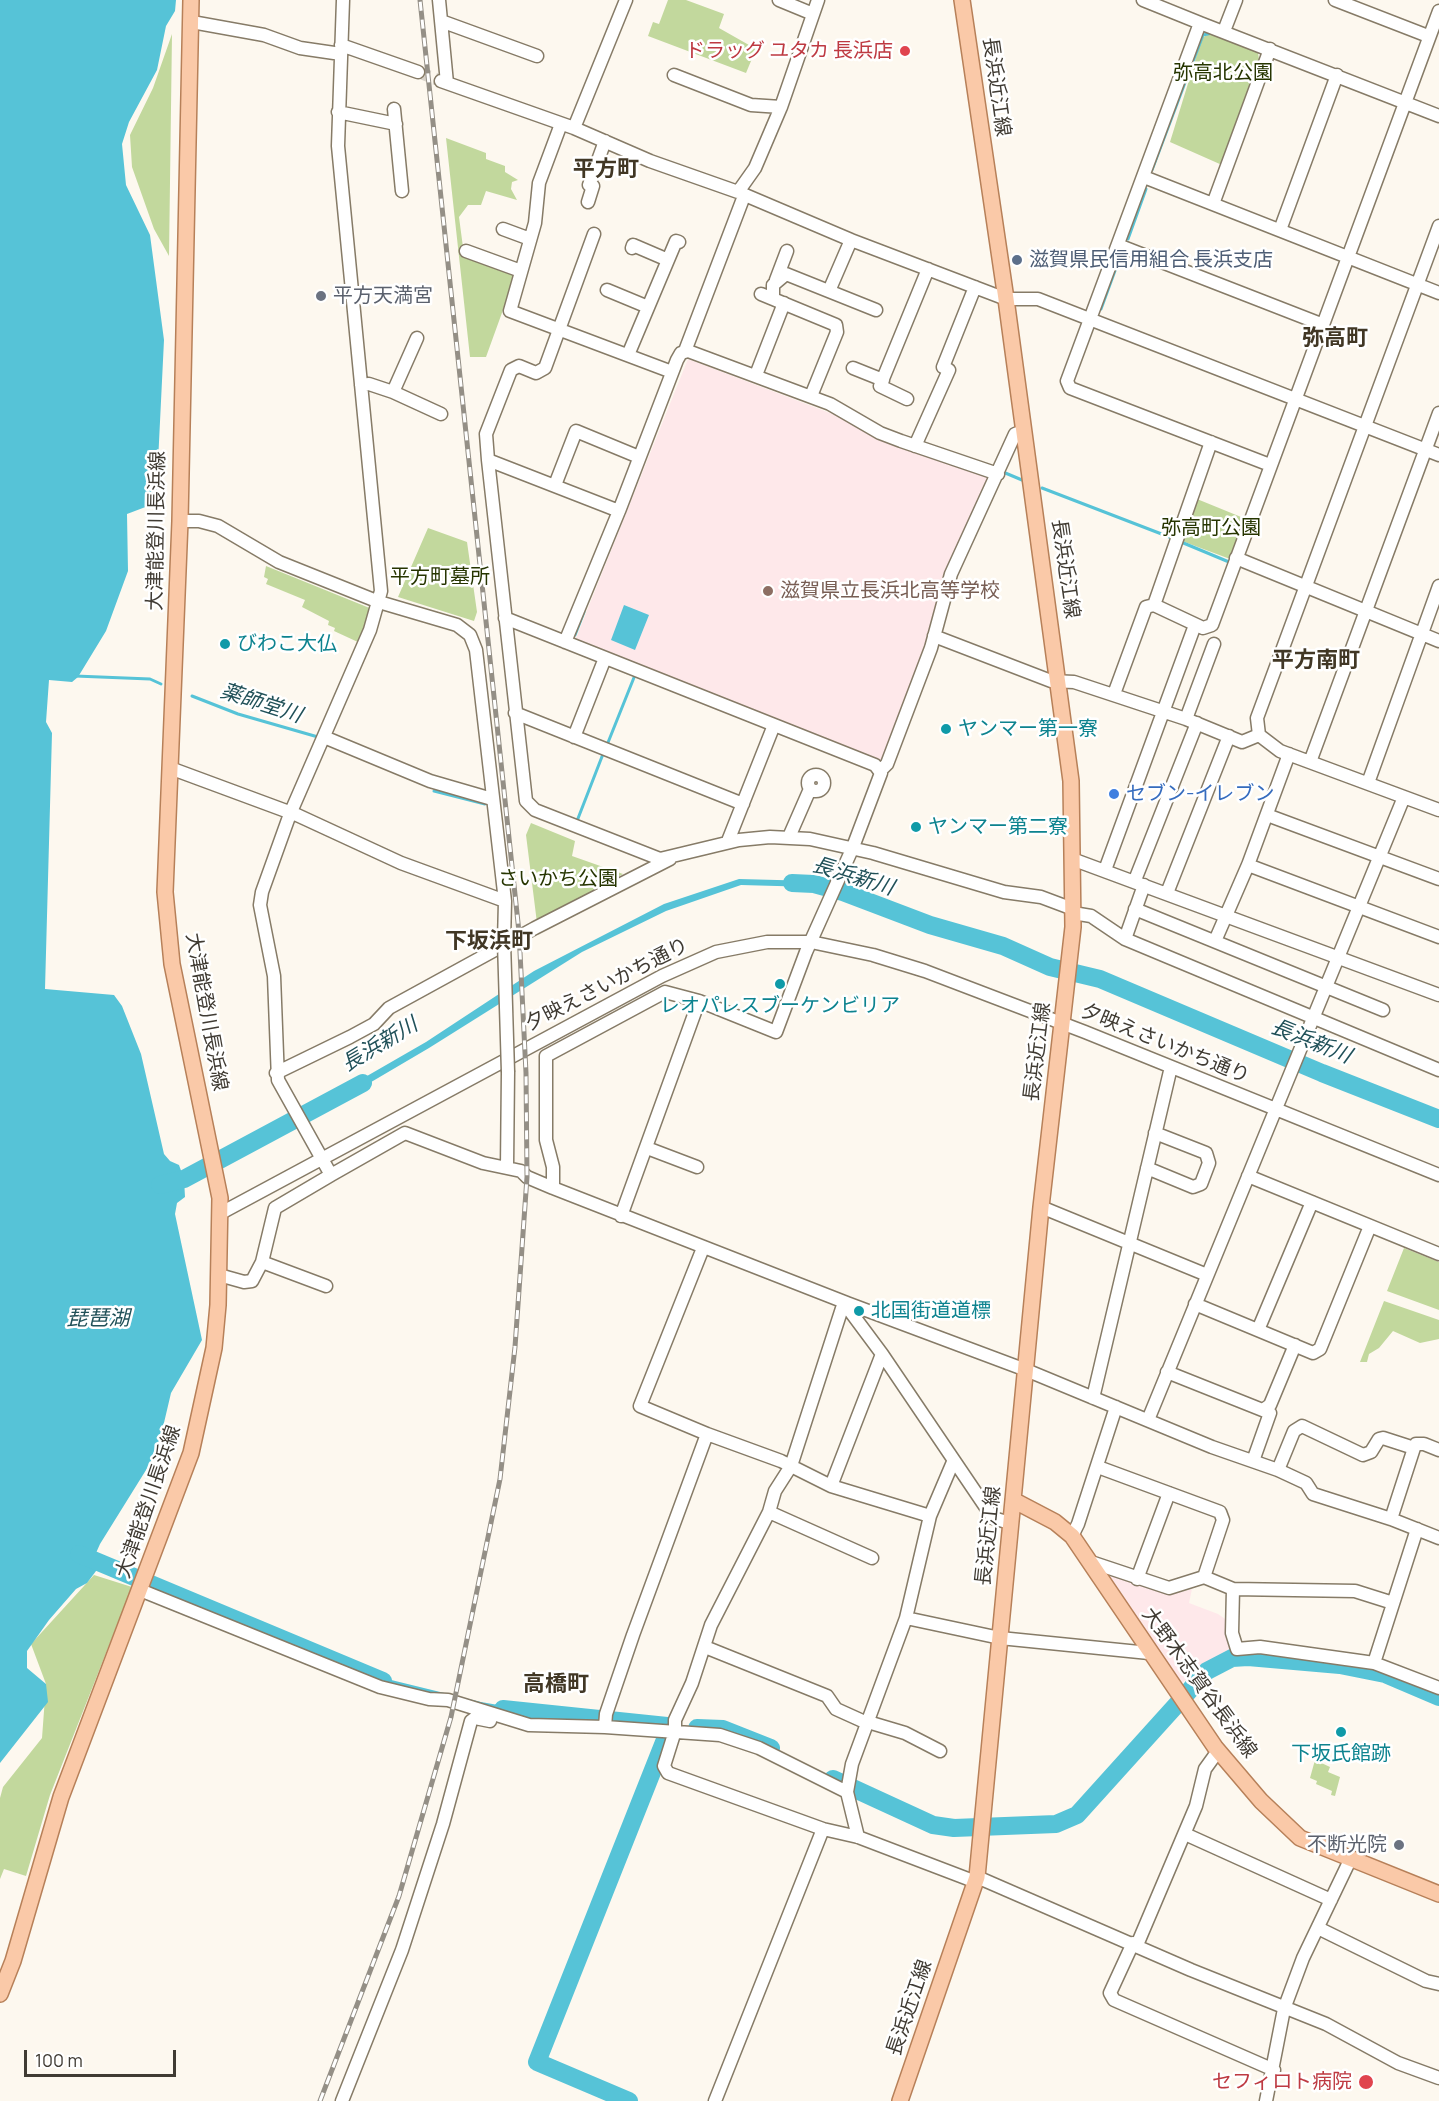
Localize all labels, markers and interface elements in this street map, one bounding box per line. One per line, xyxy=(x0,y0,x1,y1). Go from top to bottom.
street label: 長浜近江線 xyxy=(977,36,1015,138)
place label: ドラッグ ユタカ 長浜店 xyxy=(685,39,893,63)
marker: ドラッグ ユタカ 長浜店 xyxy=(898,44,912,58)
park label: 弥高北公園 xyxy=(1173,61,1273,85)
district label: 平方町 xyxy=(573,157,639,183)
place label: 滋賀県民信用組合 長浜支店 xyxy=(1029,248,1273,272)
marker: 滋賀県民信用組合 長浜支店 xyxy=(1010,253,1024,267)
place label: 平方天満宮 xyxy=(333,284,433,308)
marker: 平方天満宮 xyxy=(314,289,328,303)
district label: 弥高町 xyxy=(1302,326,1368,352)
street label: 大津能登川長浜線 xyxy=(144,451,170,611)
park label: 弥高町公園 xyxy=(1161,516,1261,540)
street label: 長浜近江線 xyxy=(1046,518,1084,620)
park label: 平方町墓所 xyxy=(390,565,490,589)
place label: 滋賀県立長浜北高等学校 xyxy=(780,579,1000,603)
marker: 滋賀県立長浜北高等学校 xyxy=(761,584,775,598)
place label: びわこ大仏 xyxy=(237,632,337,656)
marker: びわこ大仏 xyxy=(218,637,232,651)
district label: 平方南町 xyxy=(1272,648,1360,674)
water label: 薬師堂川 xyxy=(217,679,305,729)
place label: ヤンマー第一寮 xyxy=(958,717,1098,741)
marker: ヤンマー第一寮 xyxy=(939,722,953,736)
place label: セブン-イレブン xyxy=(1126,782,1274,806)
marker: セブン-イレブン xyxy=(1107,787,1121,801)
place label: ヤンマー第二寮 xyxy=(928,815,1068,839)
marker: ヤンマー第二寮 xyxy=(909,820,923,834)
water label: 長浜新川 xyxy=(809,853,897,901)
park label: さいかち公園 xyxy=(498,867,618,891)
district label: 下坂浜町 xyxy=(445,929,533,955)
street label: 大津能登川長浜線 xyxy=(180,931,232,1093)
street label: 夕映えさいかち通り xyxy=(521,933,693,1037)
marker: レオパレスブーケンビリア xyxy=(773,977,787,991)
place label: レオパレスブーケンビリア xyxy=(660,994,900,1018)
street label: 夕映えさいかち通り xyxy=(1077,999,1253,1089)
street label: 長浜近江線 xyxy=(1020,1001,1056,1103)
water label: 長浜新川 xyxy=(338,1013,422,1077)
water label: 長浜新川 xyxy=(1267,1015,1355,1069)
place label: 北国街道道標 xyxy=(871,1299,991,1323)
marker: 北国街道道標 xyxy=(852,1304,866,1318)
water label: 琵琶湖 xyxy=(67,1306,129,1332)
street label: 大津能登川長浜線 xyxy=(112,1422,186,1582)
street label: 長浜近江線 xyxy=(972,1485,1006,1587)
street label: 大野木志賀谷長浜線 xyxy=(1136,1603,1262,1763)
district label: 高橋町 xyxy=(523,1672,589,1698)
marker: 下坂氏館跡 xyxy=(1334,1725,1348,1739)
place label: 下坂氏館跡 xyxy=(1291,1742,1391,1766)
place label: 不断光院 xyxy=(1307,1833,1387,1857)
marker: 不断光院 xyxy=(1392,1838,1406,1852)
street label: 長浜近江線 xyxy=(882,1957,938,2059)
scale bar xyxy=(27,2038,178,2076)
text: 100 m xyxy=(35,2048,83,2072)
place label: セフィロト病院 xyxy=(1212,2070,1352,2094)
marker: セフィロト病院 xyxy=(1357,2073,1375,2091)

